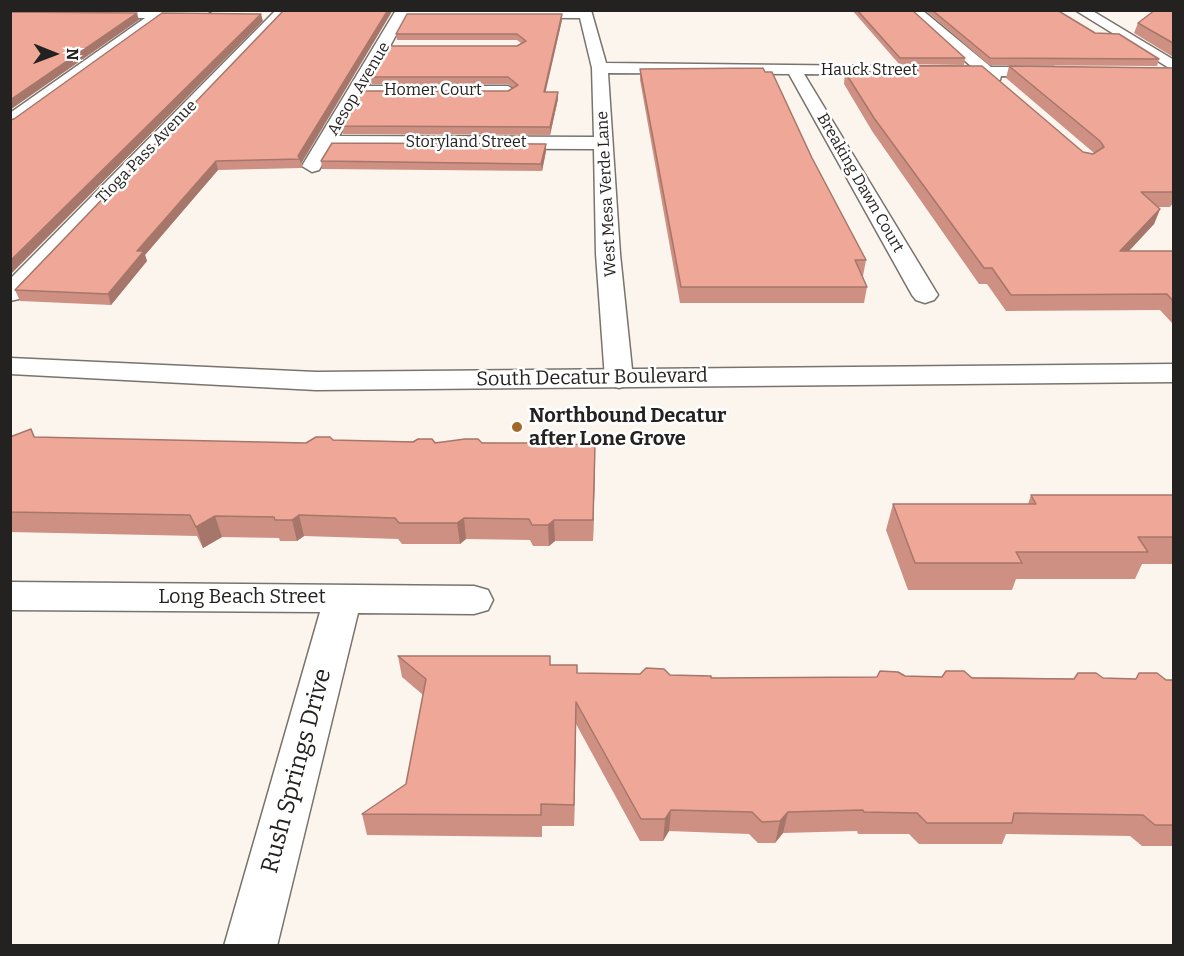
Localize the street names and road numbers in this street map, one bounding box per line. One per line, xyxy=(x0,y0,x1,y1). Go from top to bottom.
street label: Aesop Avenue xyxy=(324,39,394,139)
street label: Hauck Street xyxy=(821,61,917,81)
street label: Homer Court xyxy=(384,81,482,101)
street label: Tioga Pass Avenue xyxy=(93,96,201,208)
street label: Breaking Dawn Court xyxy=(812,110,908,256)
street label: West Mesa Verde Lane xyxy=(593,111,621,277)
street label: Storyland Street xyxy=(406,133,526,153)
street label: South Decatur Boulevard xyxy=(476,364,708,392)
street label: Long Beach Street xyxy=(158,585,326,609)
street label: Rush Springs Drive xyxy=(256,666,338,876)

